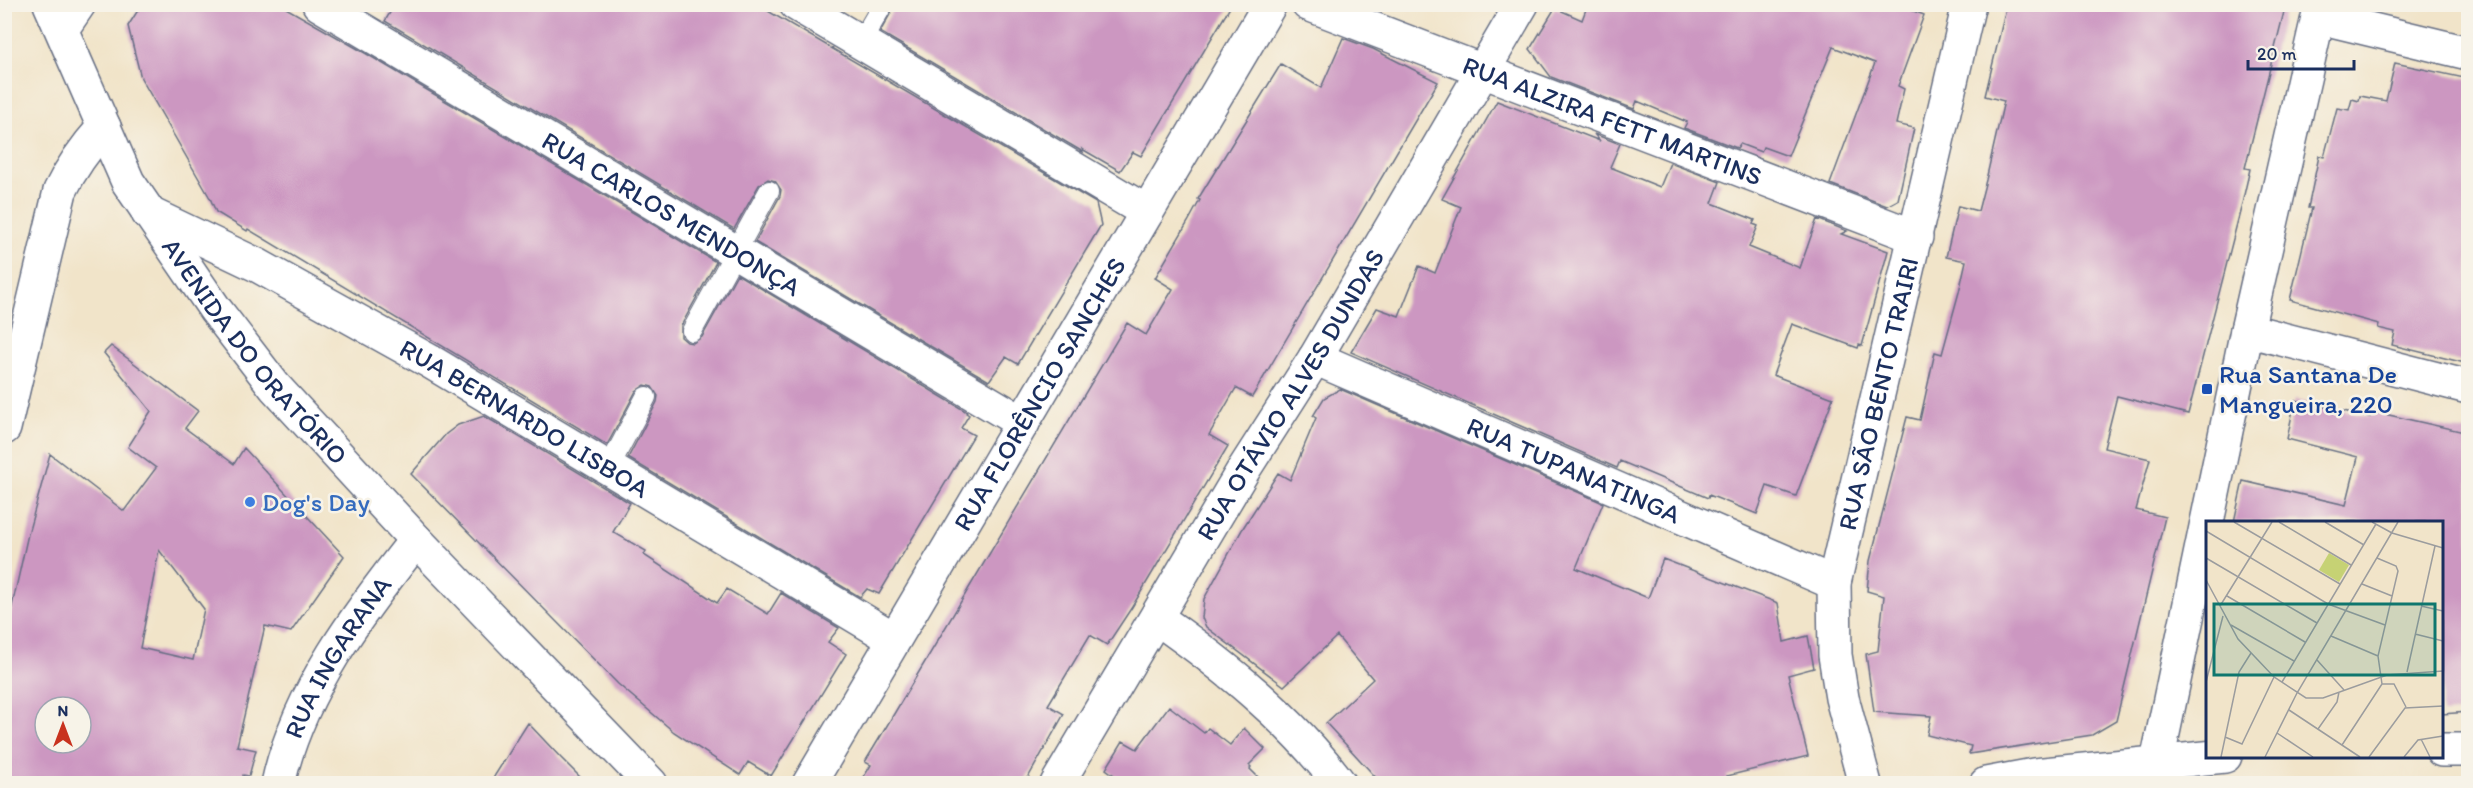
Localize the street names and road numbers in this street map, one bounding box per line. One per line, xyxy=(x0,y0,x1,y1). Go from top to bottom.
street label: RUA ALZIRA FETT MARTINS xyxy=(1458,49,1767,193)
street label: RUA CARLOS MENDONÇA xyxy=(536,124,807,303)
street label: AVENIDA DO ORATÓRIO xyxy=(155,232,354,471)
street label: RUA OTÁVIO ALVES DUNDAS xyxy=(1189,243,1391,546)
street label: RUA FLORÊNCIO SANCHES xyxy=(946,252,1133,536)
street label: RUA SÃO BENTO TRAIRI xyxy=(1831,254,1925,533)
street label: RUA BERNARDO LISBOA xyxy=(394,332,655,505)
street label: RUA TUPANATINGA xyxy=(1462,410,1686,531)
street label: RUA INGARANA xyxy=(277,569,398,743)

